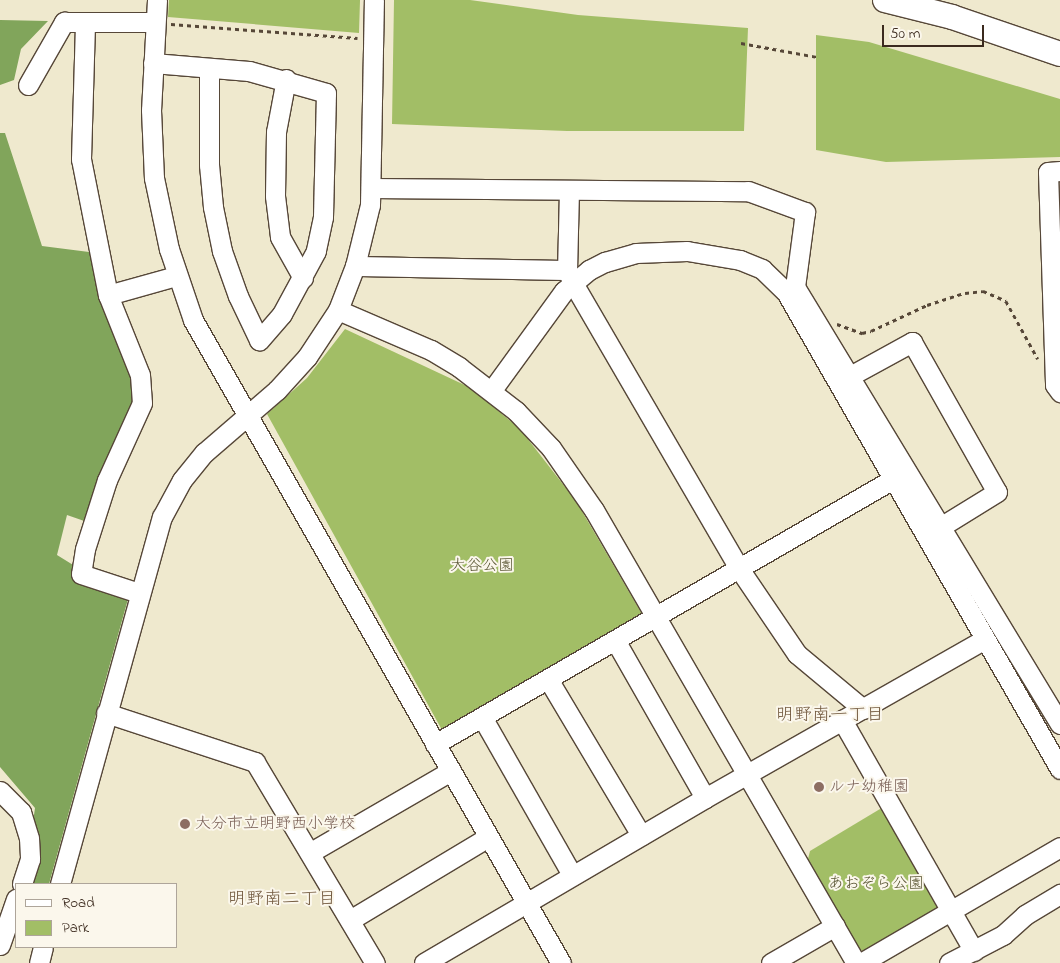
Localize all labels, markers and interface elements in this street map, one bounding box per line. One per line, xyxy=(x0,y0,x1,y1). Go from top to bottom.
scale bar xyxy=(885,15,988,47)
text: 50 m xyxy=(890,23,920,45)
park label: 大谷公園 xyxy=(450,556,514,576)
district label: 明野南一丁目 xyxy=(776,705,884,727)
place label: ルナ幼稚園 xyxy=(829,777,909,797)
marker: ルナ幼稚園 xyxy=(813,781,825,793)
place label: 大分市立明野西小学校 xyxy=(195,814,355,834)
marker: 大分市立明野西小学校 xyxy=(179,818,191,830)
park label: あおぞら公園 xyxy=(828,874,924,894)
legend xyxy=(15,883,178,948)
district label: 明野南二丁目 xyxy=(228,889,336,911)
text: Road xyxy=(62,892,95,914)
text: Park xyxy=(62,917,89,939)

